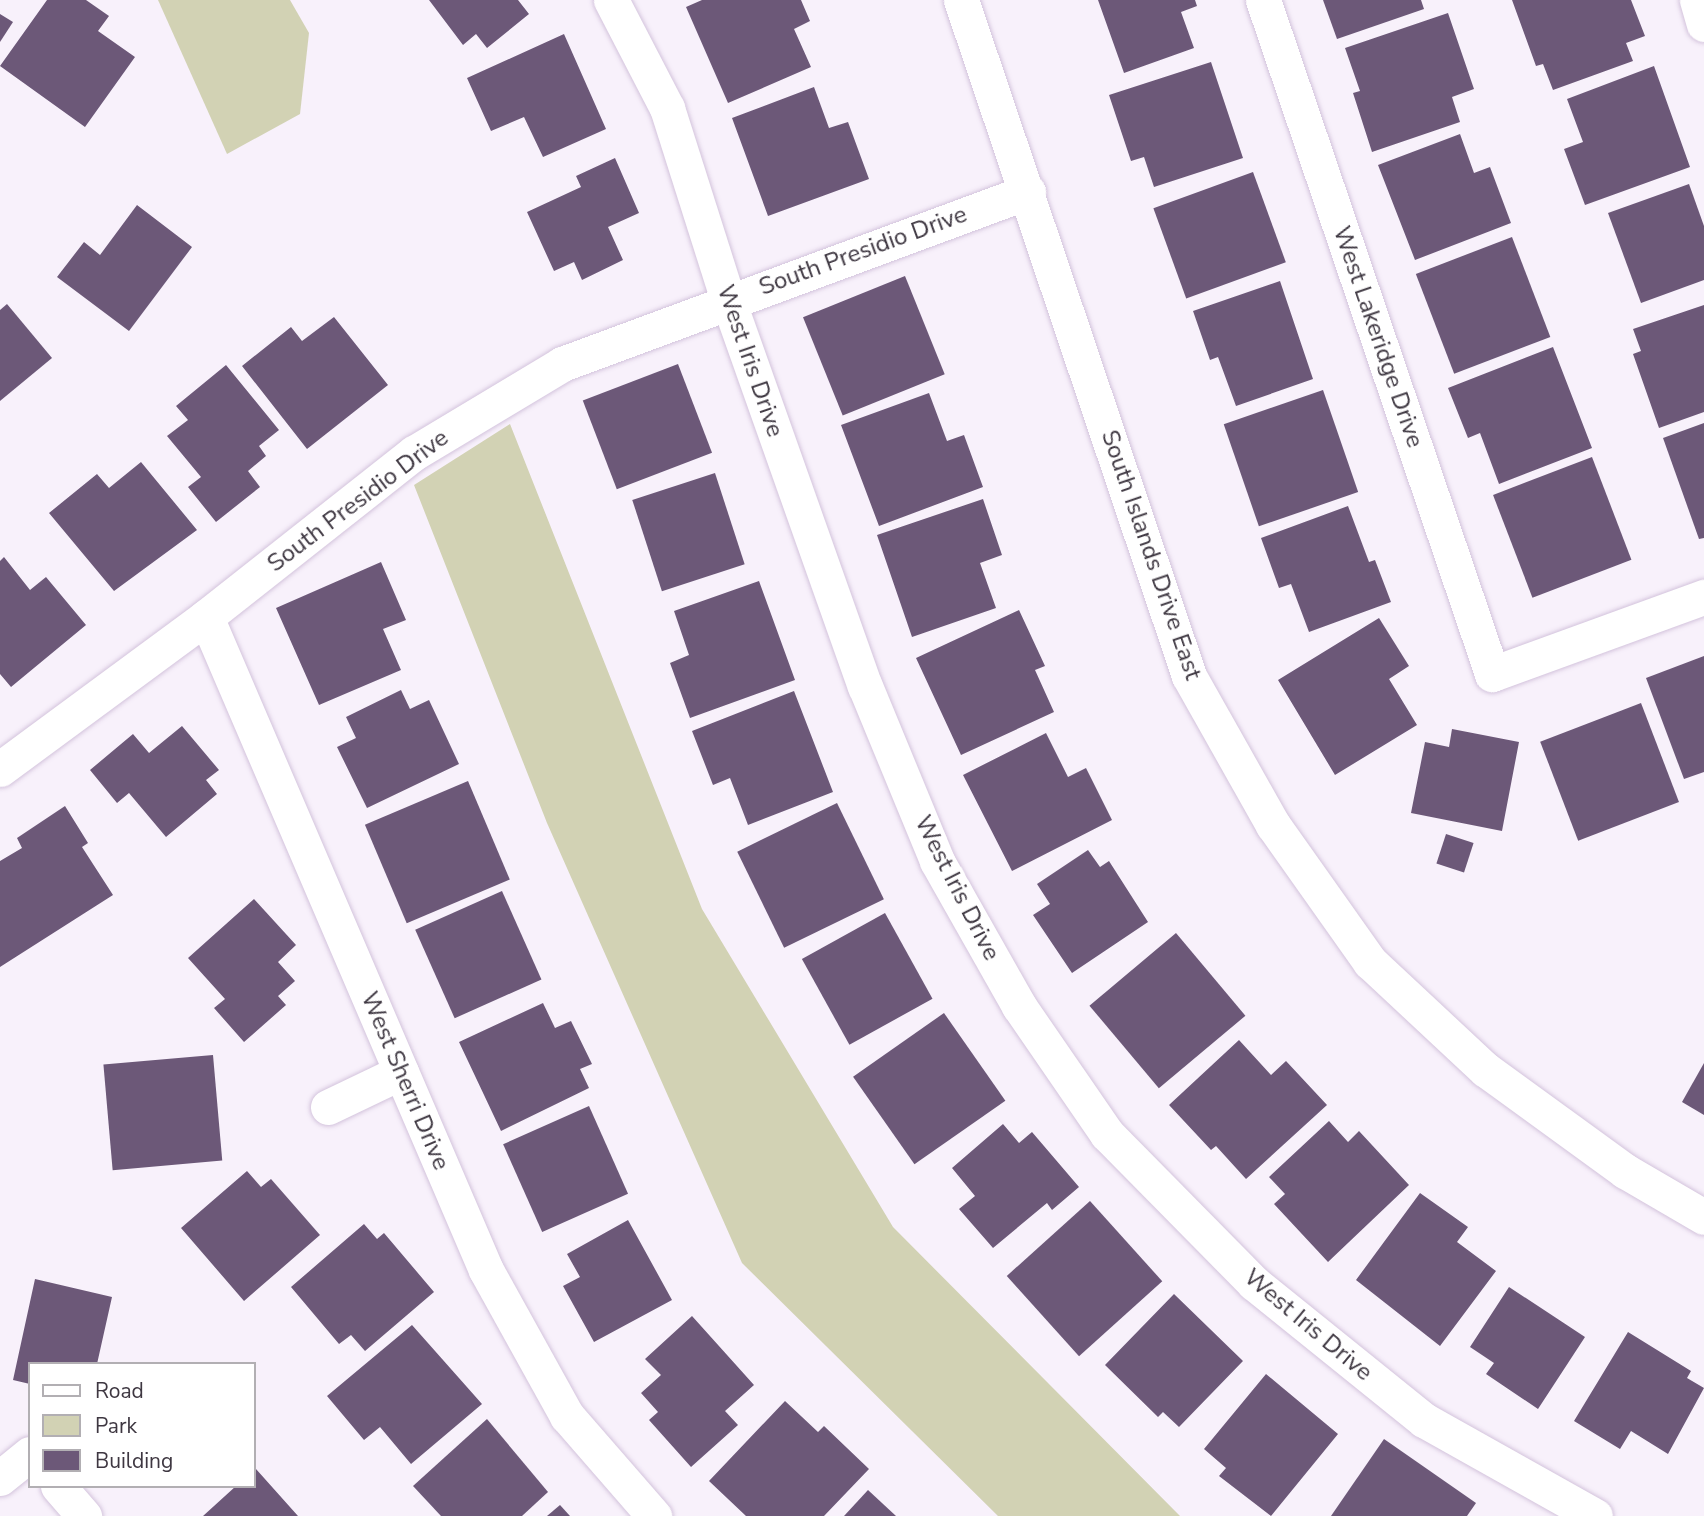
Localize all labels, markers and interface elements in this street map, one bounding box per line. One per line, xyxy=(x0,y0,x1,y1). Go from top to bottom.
street label: South Presidio Drive xyxy=(755,200,971,302)
street label: West Lakeridge Drive xyxy=(1327,223,1429,451)
street label: West Iris Drive xyxy=(711,281,789,441)
street label: South Presidio Drive xyxy=(262,424,454,578)
street label: South Islands Drive East xyxy=(1095,426,1207,684)
street label: West Iris Drive xyxy=(908,811,1006,965)
street label: West Sherri Drive xyxy=(354,988,456,1174)
street label: West Iris Drive xyxy=(1238,1263,1378,1387)
legend xyxy=(28,1362,256,1488)
text: Road xyxy=(95,1377,144,1405)
text: Park xyxy=(95,1412,137,1440)
text: Building xyxy=(95,1447,173,1475)

